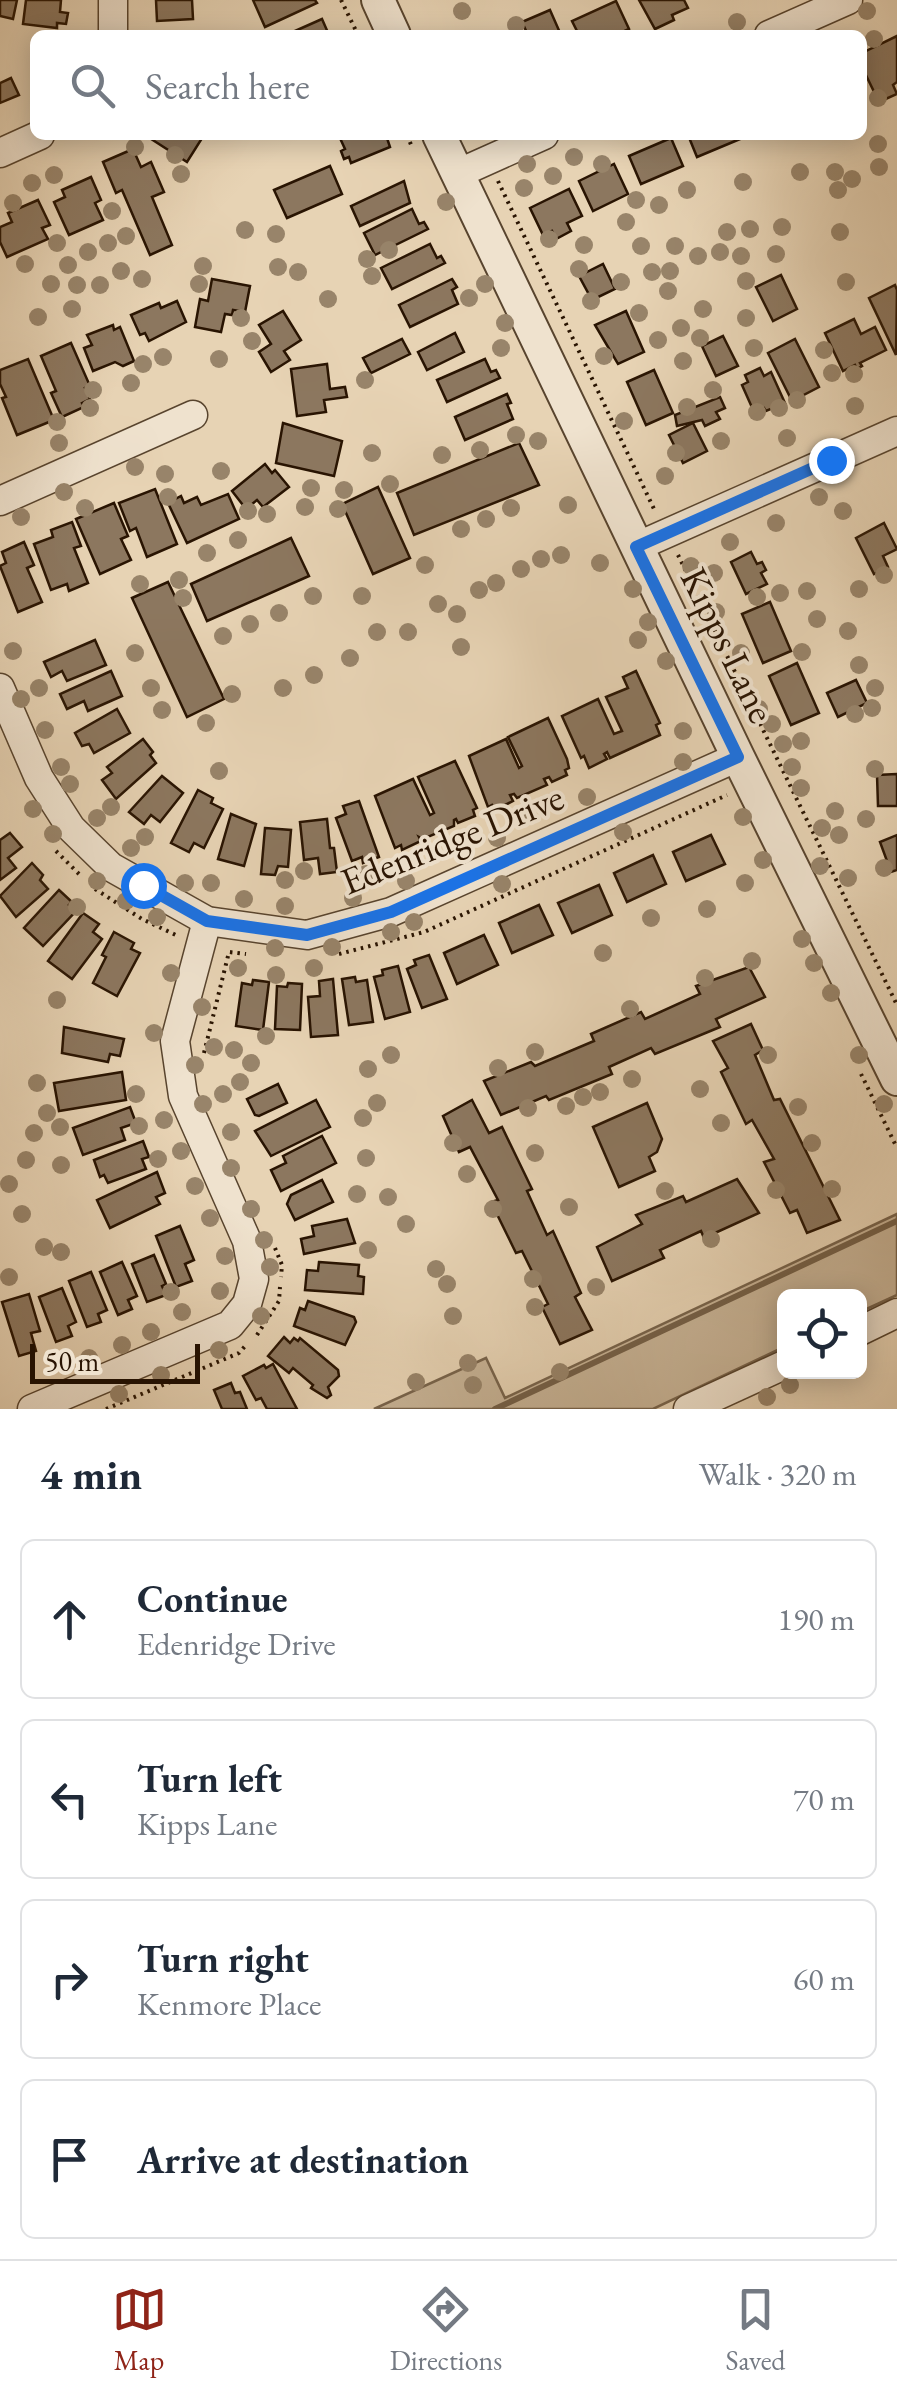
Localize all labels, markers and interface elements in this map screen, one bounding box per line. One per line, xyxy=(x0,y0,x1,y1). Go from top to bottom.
search box xyxy=(30,30,867,140)
icon: search xyxy=(65,58,120,113)
text: Search here xyxy=(145,61,310,110)
route end xyxy=(809,438,855,484)
street label: Kipps Lane xyxy=(670,559,787,730)
street label: Edenridge Drive xyxy=(333,772,570,905)
route start xyxy=(121,863,167,909)
map controls xyxy=(777,1289,867,1379)
button: locate xyxy=(777,1289,867,1379)
scale bar xyxy=(30,1339,200,1384)
text: 50 m xyxy=(45,1343,99,1379)
text: 4 min xyxy=(40,1447,142,1502)
text: Walk · 320 m xyxy=(699,1453,857,1495)
text: Continue xyxy=(137,1574,288,1623)
icon: ahead xyxy=(42,1592,97,1647)
text: 190 m xyxy=(778,1598,855,1640)
text: Edenridge Drive xyxy=(137,1623,336,1665)
text: Turn left xyxy=(137,1754,282,1803)
icon: left xyxy=(42,1772,97,1827)
text: 70 m xyxy=(793,1778,855,1820)
text: Kipps Lane xyxy=(137,1803,277,1845)
text: Turn right xyxy=(137,1934,309,1983)
icon: right xyxy=(42,1952,97,2007)
text: 60 m xyxy=(793,1958,855,2000)
text: Kenmore Place xyxy=(137,1983,321,2025)
icon: arrive xyxy=(42,2132,97,2187)
text: Arrive at destination xyxy=(137,2135,469,2184)
tab: Map xyxy=(112,2282,167,2378)
tab: Directions xyxy=(390,2282,502,2378)
tab: Saved xyxy=(725,2282,785,2378)

